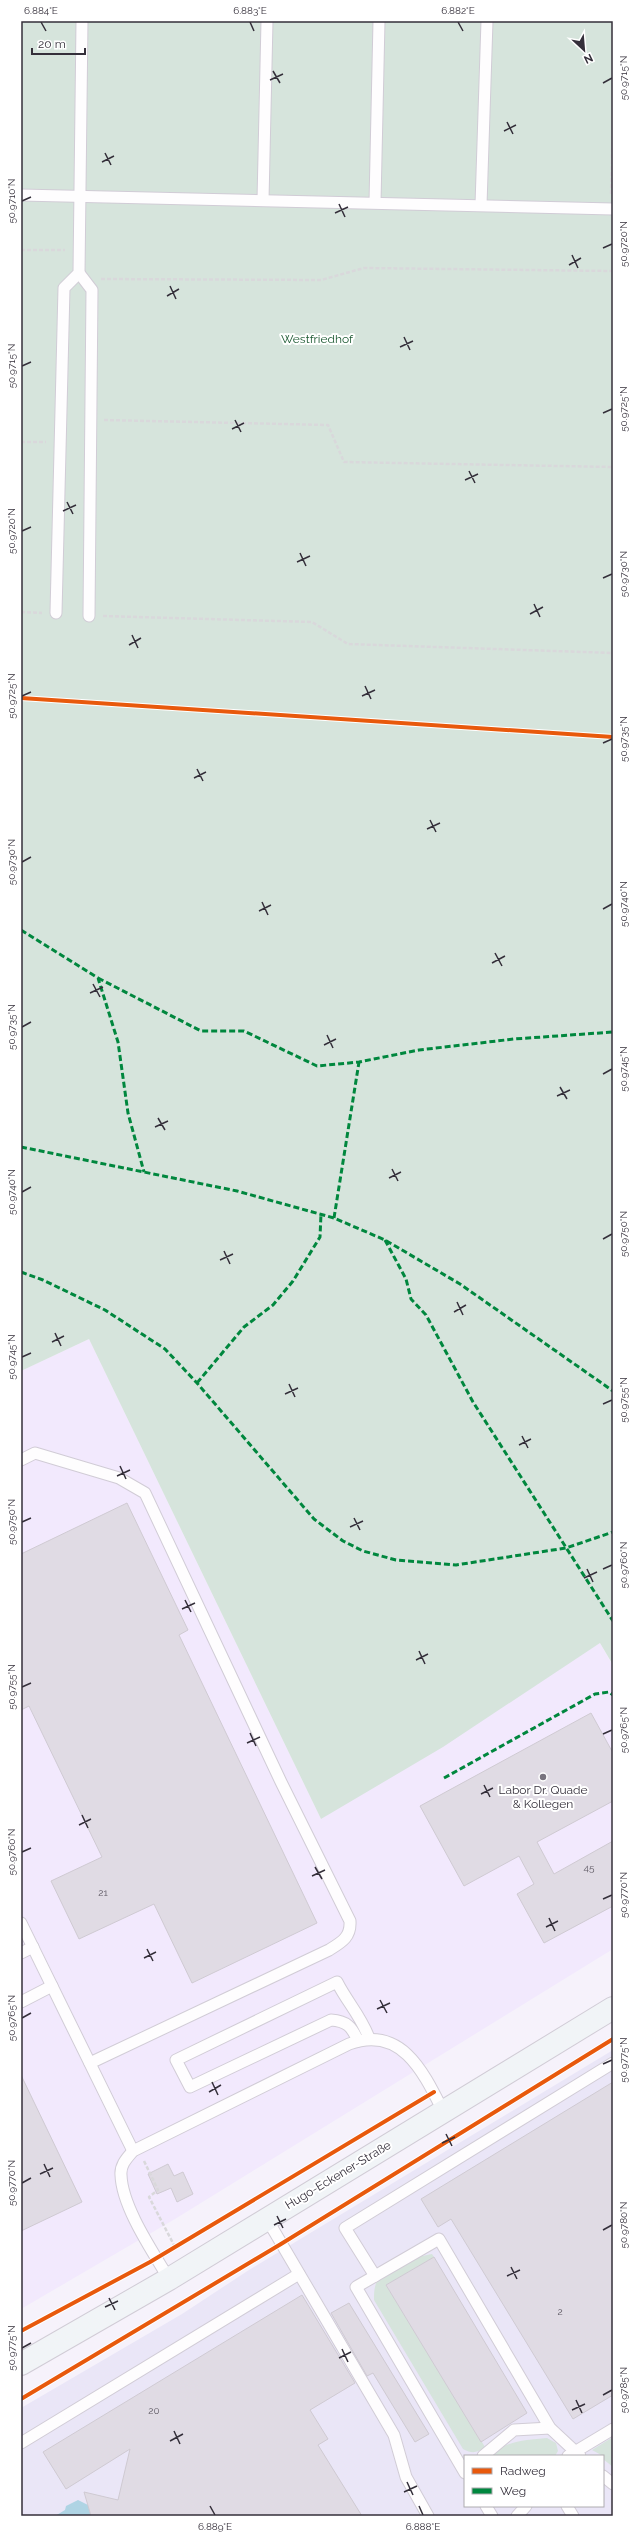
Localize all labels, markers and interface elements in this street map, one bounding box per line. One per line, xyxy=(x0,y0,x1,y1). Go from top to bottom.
text: 6.884°E xyxy=(24,5,58,16)
text: 6.883°E xyxy=(233,5,267,16)
text: 6.882°E xyxy=(441,5,475,16)
scale bar xyxy=(32,30,85,56)
north arrow xyxy=(564,30,604,70)
text: 20 m xyxy=(38,37,66,51)
text: N xyxy=(582,51,595,66)
text: 50.9715°N xyxy=(618,56,629,100)
text: 50.9710°N xyxy=(6,178,17,224)
text: 50.9720°N xyxy=(618,221,629,267)
park label: Westfriedhof xyxy=(281,332,354,346)
text: 50.9715°N xyxy=(6,344,17,388)
text: 50.9725°N xyxy=(618,386,629,432)
text: 50.9720°N xyxy=(6,508,17,554)
text: 50.9730°N xyxy=(618,551,629,597)
text: 50.9725°N xyxy=(6,673,17,719)
text: 50.9735°N xyxy=(618,716,629,762)
text: 50.9730°N xyxy=(6,839,17,885)
text: 50.9740°N xyxy=(618,881,629,927)
text: 50.9735°N xyxy=(6,1004,17,1050)
text: 50.9745°N xyxy=(618,1046,629,1092)
text: 50.9740°N xyxy=(6,1169,17,1215)
text: 50.9750°N xyxy=(618,1211,629,1257)
text: 50.9745°N xyxy=(6,1334,17,1380)
text: 50.9755°N xyxy=(618,1377,629,1423)
text: 50.9750°N xyxy=(6,1499,17,1545)
text: 50.9760°N xyxy=(618,1542,629,1588)
text: 50.9755°N xyxy=(6,1664,17,1710)
text: 50.9765°N xyxy=(618,1707,629,1753)
marker: Labor Dr. Quade & Kollegen xyxy=(538,1772,548,1782)
place label: Labor Dr. Quade & Kollegen xyxy=(498,1783,588,1811)
text: 50.9760°N xyxy=(6,1829,17,1875)
house number: 45 xyxy=(584,1862,595,1873)
text: 50.9770°N xyxy=(618,1872,629,1918)
house number: 21 xyxy=(98,1887,108,1898)
text: 50.9765°N xyxy=(6,1995,17,2041)
text: 50.9775°N xyxy=(618,2037,629,2083)
street label: Hugo-Eckener-Straße xyxy=(283,2138,393,2212)
text: 50.9770°N xyxy=(6,2160,17,2206)
text: 50.9780°N xyxy=(618,2202,629,2248)
house number: 2 xyxy=(557,2306,563,2317)
text: 50.9775°N xyxy=(6,2325,17,2371)
text: 50.9785°N xyxy=(618,2367,629,2413)
house number: 20 xyxy=(148,2405,160,2416)
legend xyxy=(464,2455,604,2507)
text: Radweg xyxy=(500,2464,546,2478)
text: Weg xyxy=(500,2484,526,2498)
text: 6.889°E xyxy=(198,2521,232,2532)
text: 6.888°E xyxy=(406,2521,440,2532)

